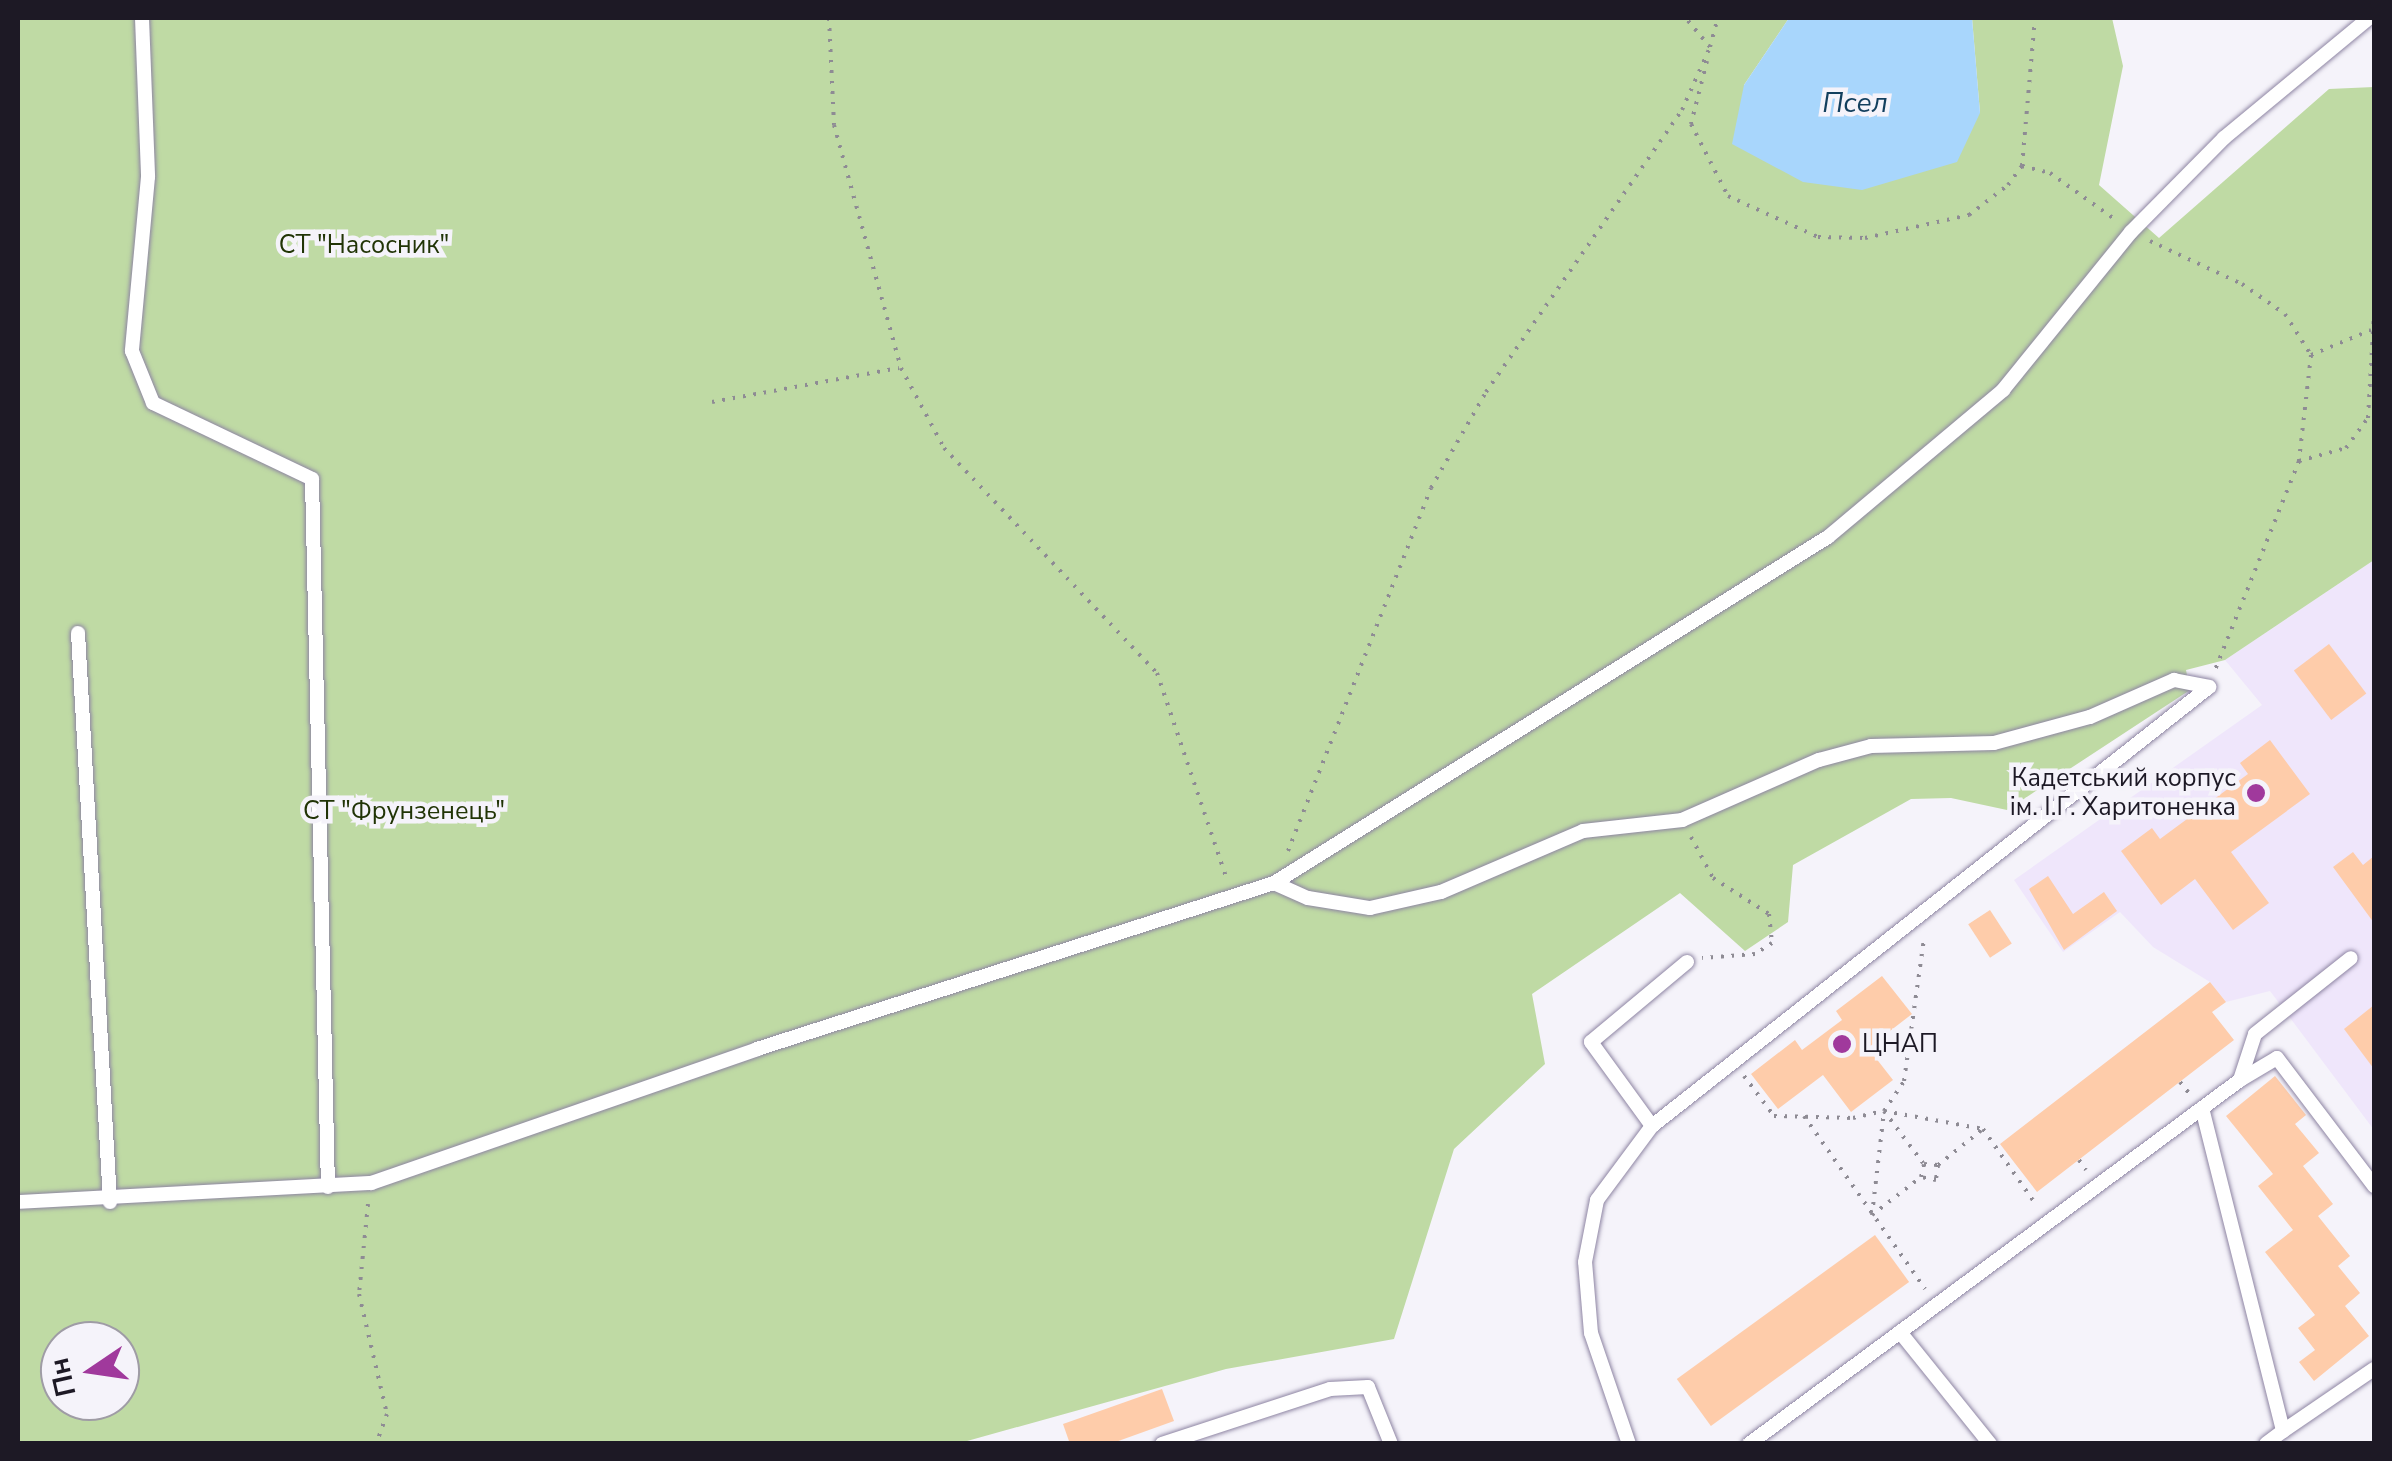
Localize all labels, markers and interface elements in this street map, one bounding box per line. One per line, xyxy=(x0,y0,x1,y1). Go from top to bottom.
water label: Псел xyxy=(1822,86,1888,120)
park label: СТ "Насосник" xyxy=(279,230,449,260)
place label: Кадетський корпус ім. І.Г. Харитоненка xyxy=(2010,764,2236,823)
marker: Кадетський корпус ім. І.Г. Харитоненка xyxy=(2245,782,2267,804)
park label: СТ "Фрунзенець" xyxy=(303,796,505,826)
place label: ЦНАП xyxy=(1862,1029,1938,1059)
marker: ЦНАП xyxy=(1831,1033,1853,1055)
north arrow xyxy=(40,1321,140,1421)
text: Пн xyxy=(40,1354,86,1400)

